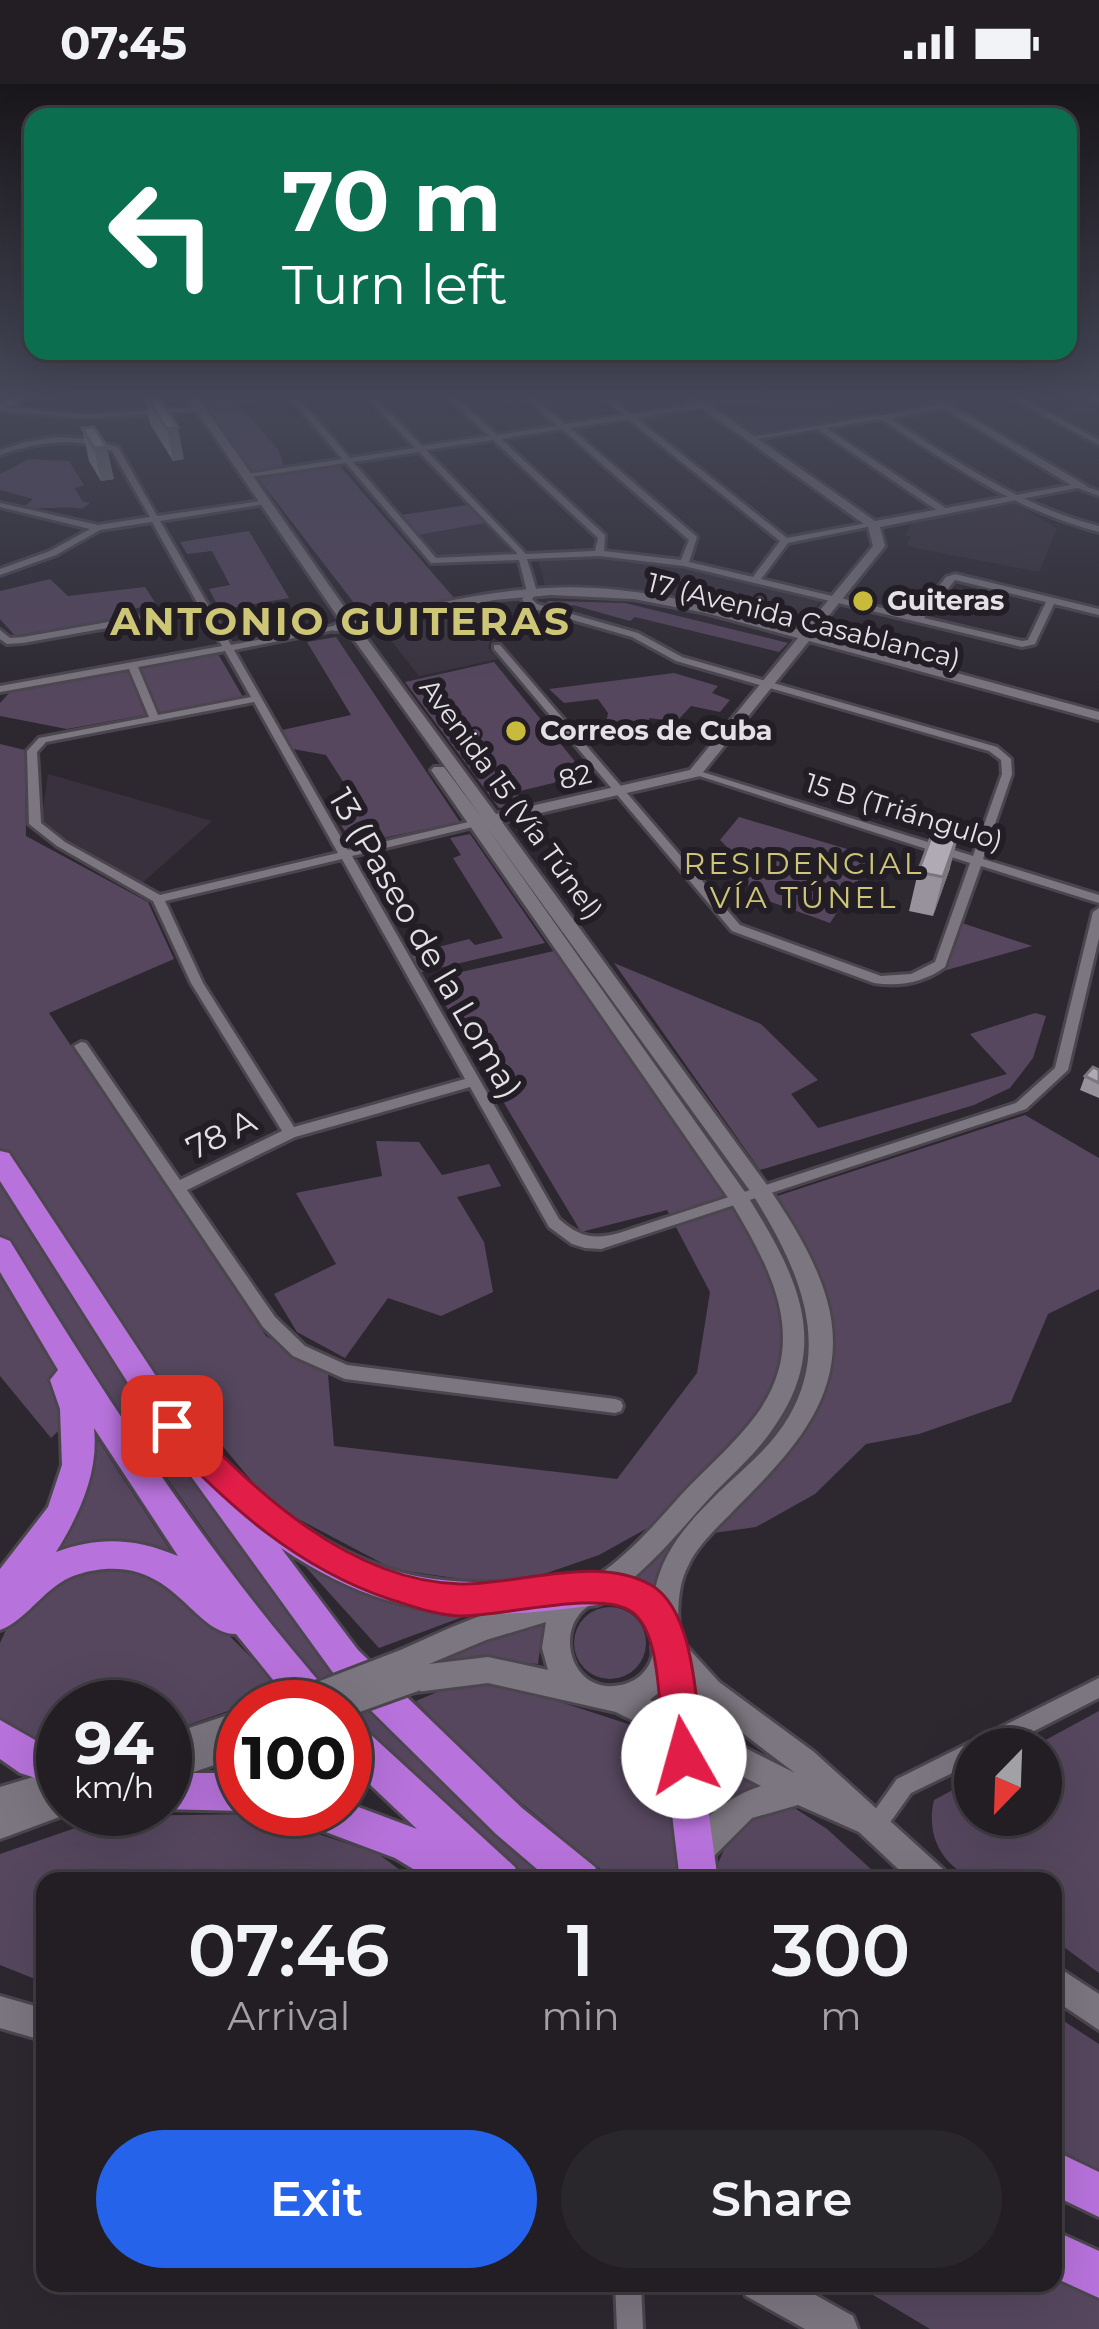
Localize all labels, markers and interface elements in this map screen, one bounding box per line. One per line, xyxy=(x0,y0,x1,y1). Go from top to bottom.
text: 07:45 xyxy=(60,15,187,70)
text: 70 m xyxy=(282,150,501,252)
icon: left xyxy=(84,156,240,312)
text: Turn left xyxy=(282,252,508,318)
street label: 17 (Avenida Casablanca) xyxy=(644,566,964,675)
place label: Guiteras xyxy=(887,584,1004,617)
marker: Guiteras xyxy=(850,588,876,614)
district label: ANTONIO GUITERAS xyxy=(109,597,572,645)
street label: Avenida 15 (Vía Túnel) xyxy=(413,672,610,926)
place label: Correos de Cuba xyxy=(540,714,773,747)
marker: Correos de Cuba xyxy=(503,718,529,744)
street label: 82 xyxy=(555,757,594,796)
street label: 15 B (Triángulo) xyxy=(801,766,1007,857)
street label: 13 (Paseo de la Loma) xyxy=(321,781,531,1105)
district label: RESIDENCIAL VÍA TÚNEL xyxy=(683,845,925,916)
street label: 78 A xyxy=(180,1100,263,1168)
pin xyxy=(121,1375,223,1477)
icon: arrive xyxy=(139,1393,205,1459)
speed limit sign: 100 xyxy=(216,1680,372,1836)
position arrow xyxy=(621,1693,747,1819)
text: 94 xyxy=(74,1706,154,1779)
north arrow xyxy=(954,1728,1062,1836)
map controls xyxy=(954,1728,1062,1836)
text: km/h xyxy=(74,1769,154,1806)
text: 07:46 xyxy=(188,1906,390,1994)
text: 1 xyxy=(567,1906,594,1994)
text: 300 xyxy=(771,1906,910,1994)
text: Arrival xyxy=(227,1992,350,2040)
text: min xyxy=(541,1992,620,2040)
text: m xyxy=(820,1992,862,2040)
button: Exit xyxy=(96,2130,537,2268)
button: Share xyxy=(561,2130,1002,2268)

